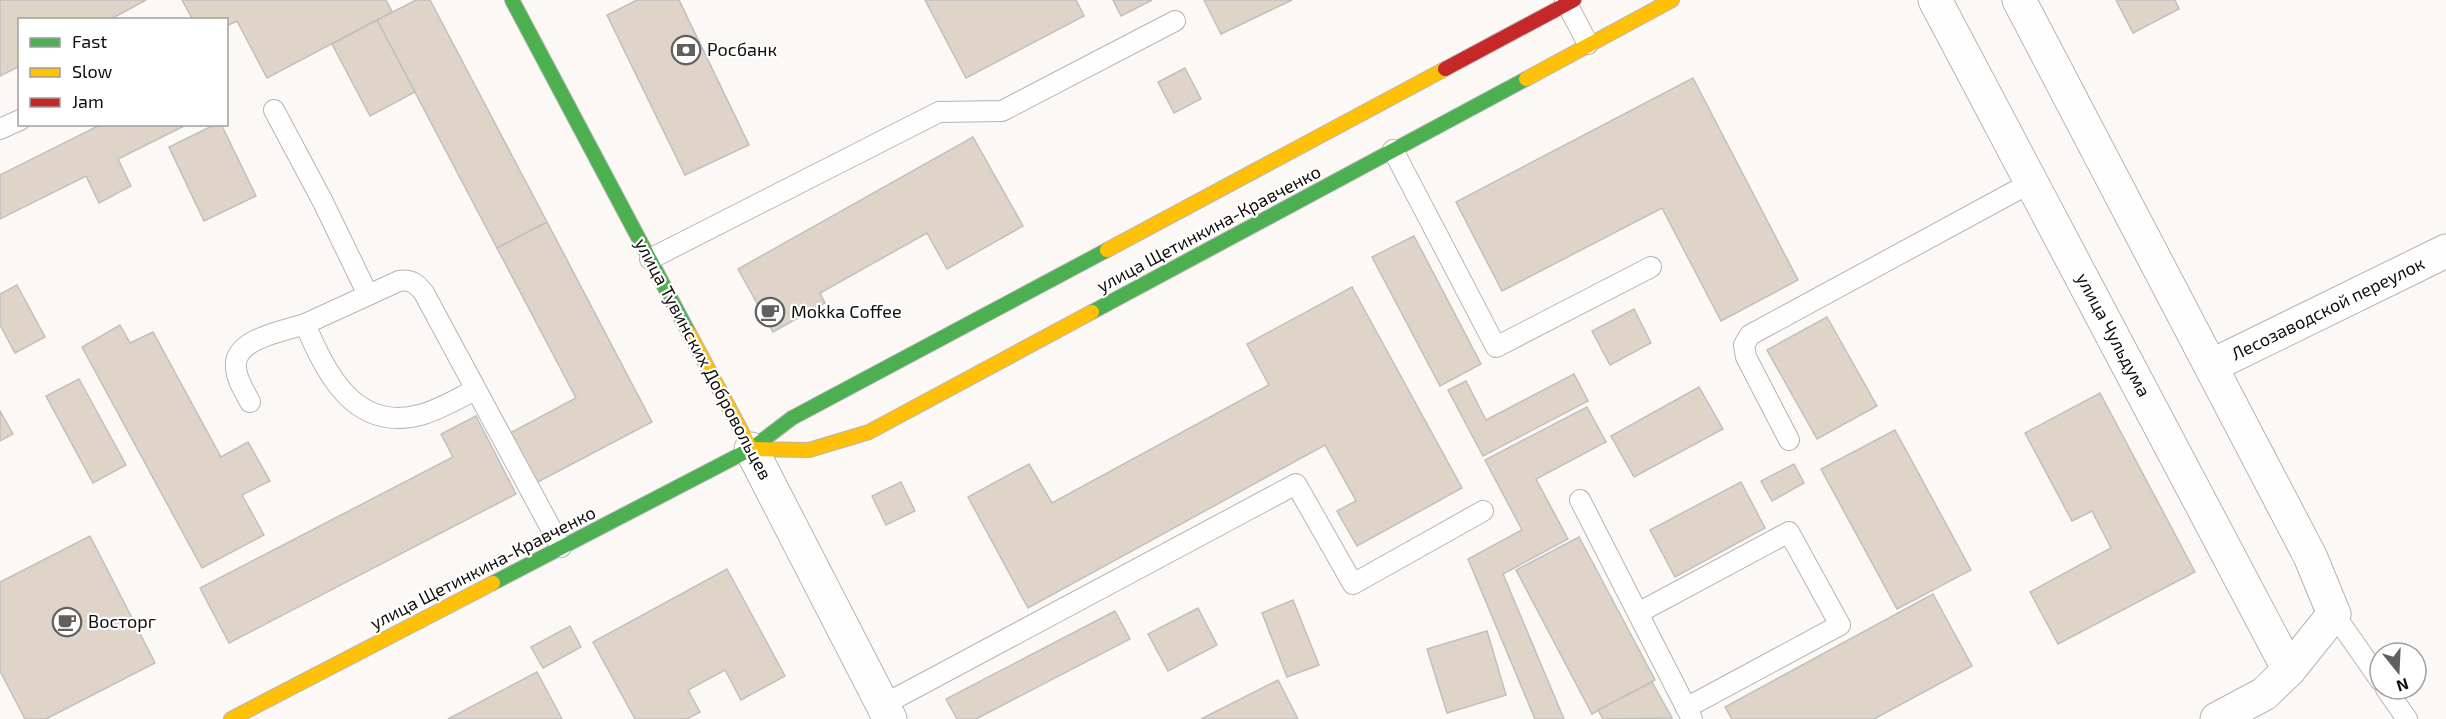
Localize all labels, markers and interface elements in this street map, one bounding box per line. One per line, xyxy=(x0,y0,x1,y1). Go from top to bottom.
legend xyxy=(18,18,228,126)
text: Fast xyxy=(72,30,107,52)
bank icon: Росбанк xyxy=(670,34,702,66)
place label: Росбанк xyxy=(707,38,777,60)
text: Slow xyxy=(72,60,113,82)
text: Jam xyxy=(72,90,104,112)
street label: улица Щетинкина-Кравченко xyxy=(1093,160,1324,297)
street label: улица Тувинских Добровольцев xyxy=(631,234,777,483)
street label: Лесозаводской переулок xyxy=(2227,252,2428,364)
street label: улица Чульдума xyxy=(2072,269,2156,400)
cafe icon: Mokka Coffee xyxy=(754,296,786,328)
place label: Mokka Coffee xyxy=(791,300,902,322)
street label: улица Щетинкина-Кравченко xyxy=(366,501,599,634)
cafe icon: Восторг xyxy=(51,606,83,638)
place label: Восторг xyxy=(88,610,156,632)
north arrow xyxy=(2368,641,2428,701)
text: N xyxy=(2394,675,2411,697)

